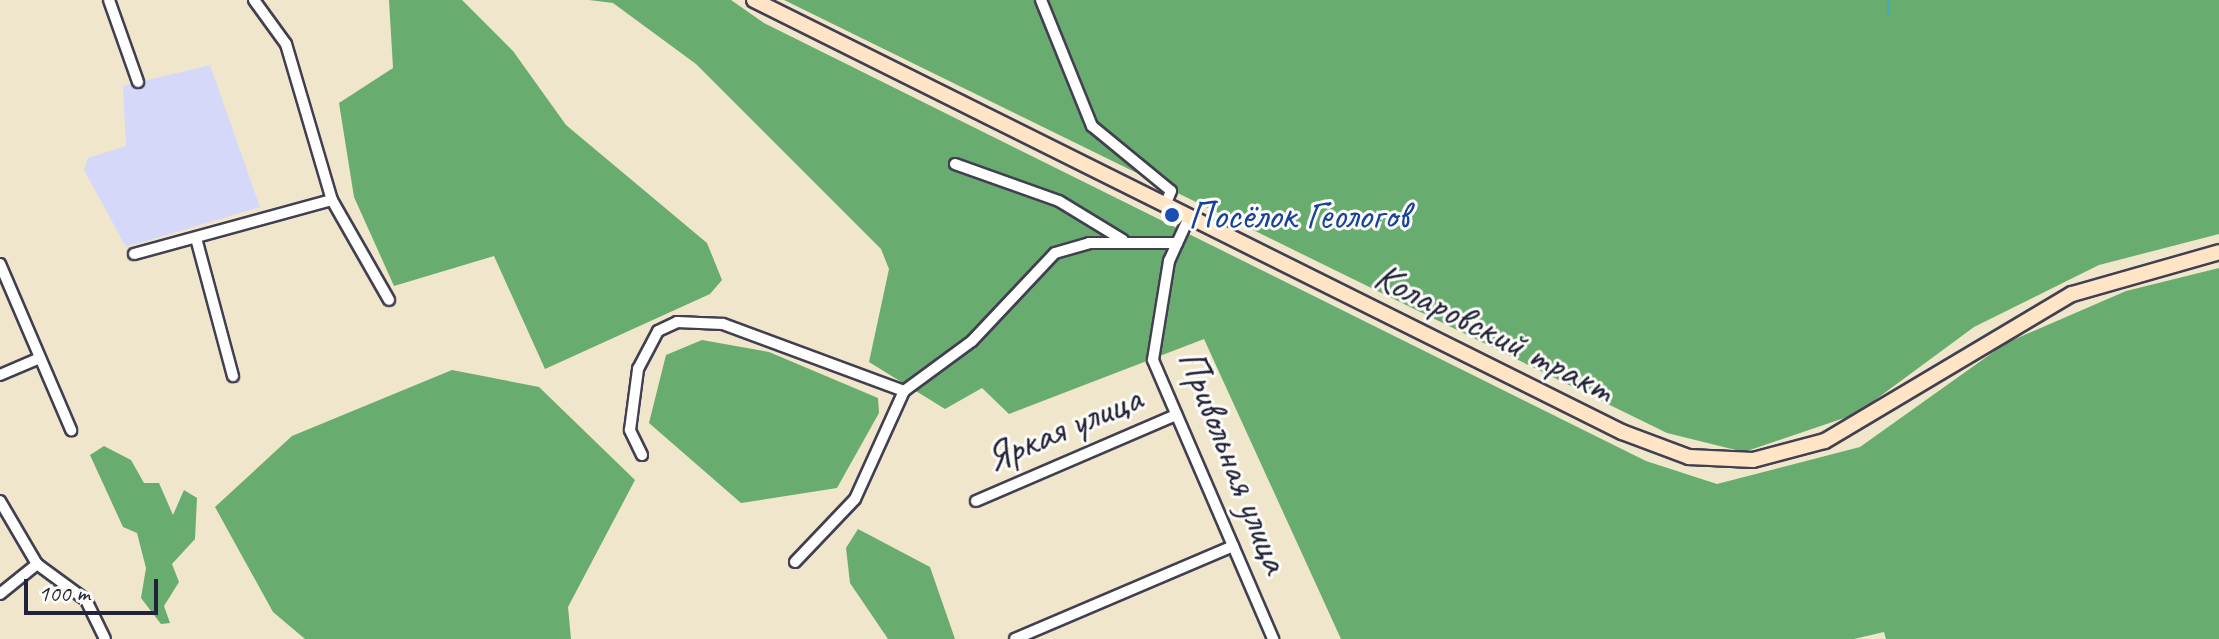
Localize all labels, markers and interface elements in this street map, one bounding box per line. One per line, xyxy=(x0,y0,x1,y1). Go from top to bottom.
place label: Посёлок Геологов xyxy=(1188,191,1410,239)
marker: Посёлок Геологов xyxy=(1163,206,1181,224)
street label: Коларовский тракт xyxy=(1367,251,1621,413)
street label: Привольная улица xyxy=(1167,342,1301,580)
street label: Яркая улица xyxy=(976,373,1150,483)
scale bar xyxy=(28,563,162,613)
text: 100 m xyxy=(38,578,90,608)

